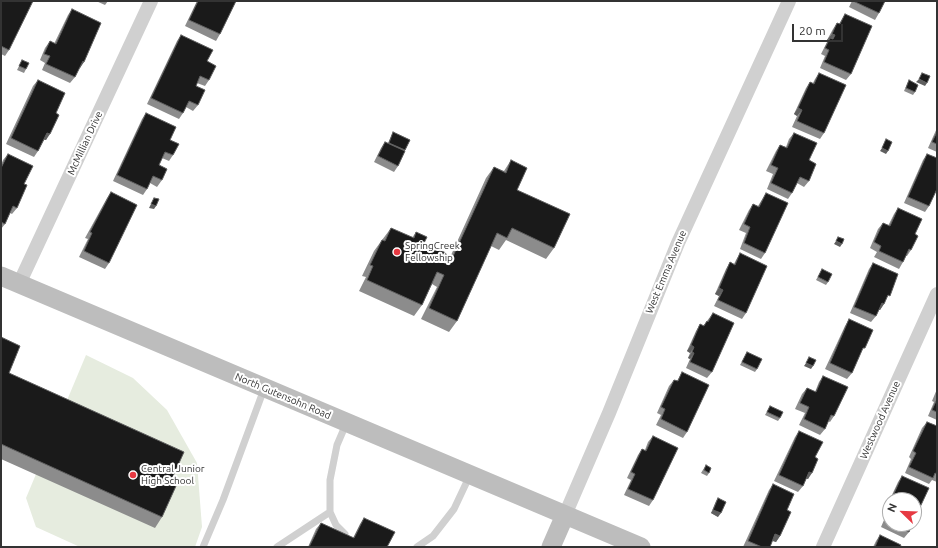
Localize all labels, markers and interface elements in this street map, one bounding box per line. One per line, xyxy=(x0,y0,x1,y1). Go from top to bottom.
scale bar xyxy=(794,16,845,42)
text: 20 m xyxy=(799,24,826,37)
street label: McMillian Drive xyxy=(65,109,105,177)
street label: West Emma Avenue xyxy=(643,229,689,315)
place label: SpringCreek Fellowship xyxy=(405,240,460,264)
marker: SpringCreek Fellowship xyxy=(392,247,402,257)
street label: North Gutensohn Road xyxy=(233,370,333,422)
street label: Westwood Avenue xyxy=(857,379,903,461)
place label: Central Junior High School xyxy=(141,463,205,486)
marker: Central Junior High School xyxy=(128,470,138,480)
north arrow xyxy=(882,492,922,532)
text: N xyxy=(885,502,899,514)

